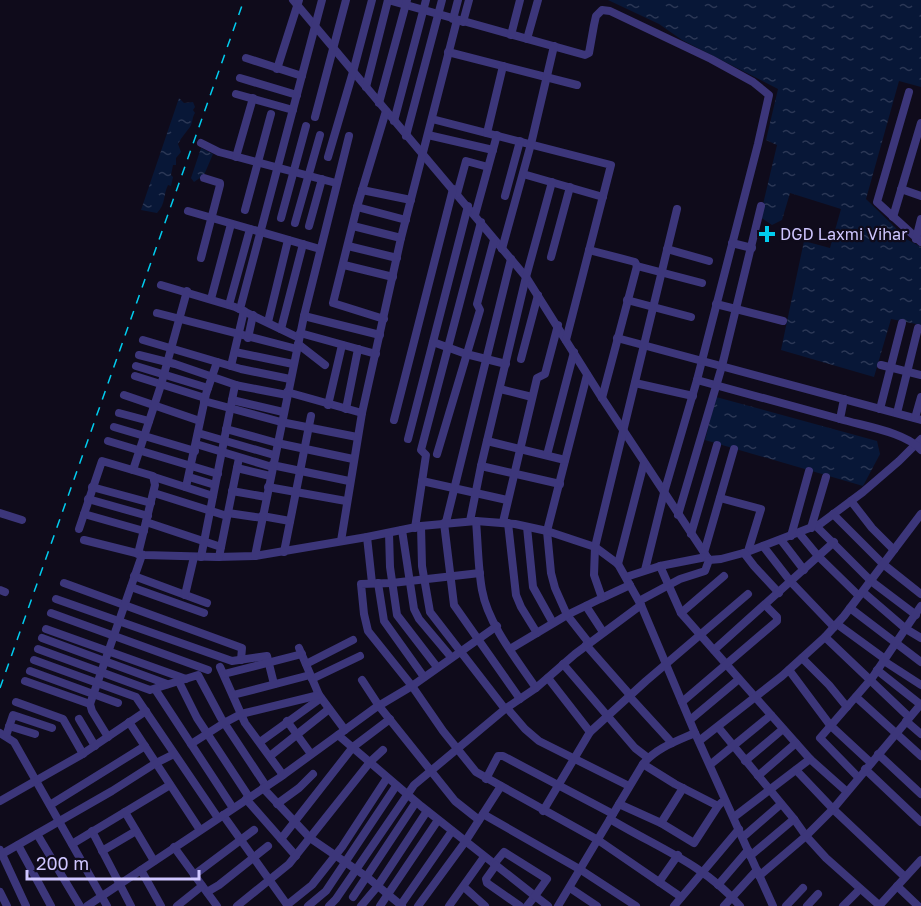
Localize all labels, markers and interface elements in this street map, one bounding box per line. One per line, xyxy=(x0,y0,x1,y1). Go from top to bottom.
place label: DGD Laxmi Vihar xyxy=(780,224,907,244)
marker: DGD Laxmi Vihar xyxy=(758,225,776,243)
scale bar xyxy=(27,843,200,881)
text: 200 m xyxy=(36,852,89,874)

